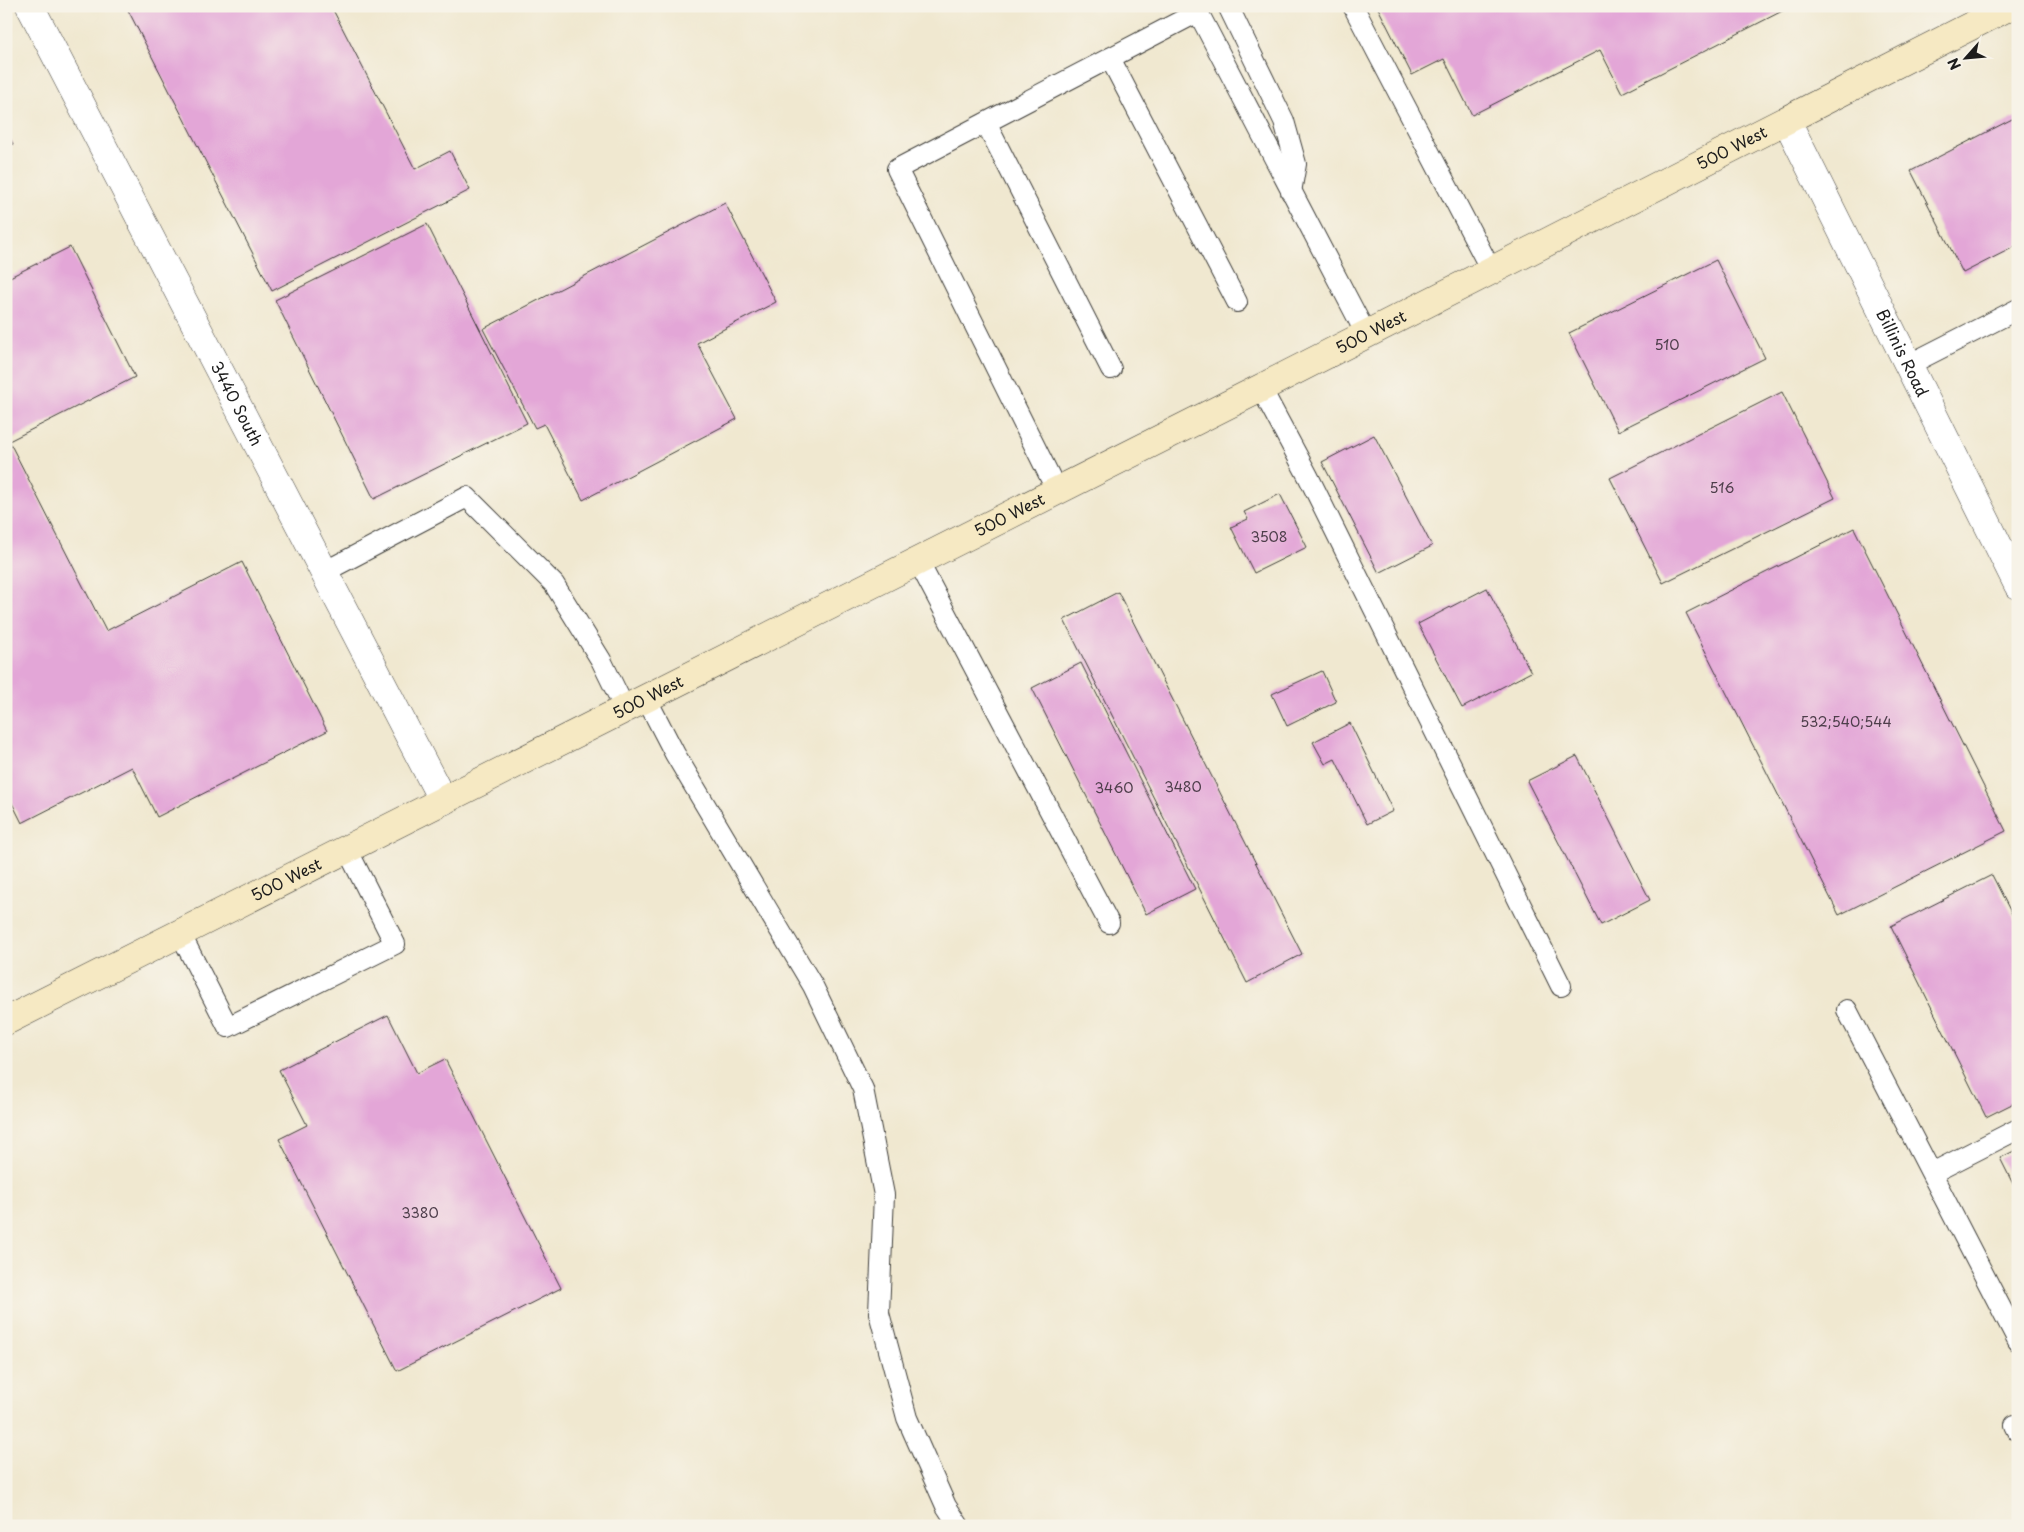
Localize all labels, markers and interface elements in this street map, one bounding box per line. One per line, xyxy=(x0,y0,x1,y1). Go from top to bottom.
north arrow xyxy=(1942,32,1992,82)
text: N xyxy=(1942,54,1966,74)
street label: 500 West xyxy=(1692,119,1771,175)
street label: 500 West xyxy=(1331,303,1410,359)
street label: Billinis Road xyxy=(1871,304,1935,400)
house number: 510 xyxy=(1654,334,1680,355)
street label: 3440 South xyxy=(205,357,269,450)
house number: 516 xyxy=(1710,477,1735,498)
street label: 500 West xyxy=(970,486,1049,542)
house number: 3508 xyxy=(1250,526,1288,547)
street label: 500 West xyxy=(608,668,687,724)
house number: 532;540;544 xyxy=(1800,711,1892,732)
house number: 3480 xyxy=(1164,776,1202,797)
house number: 3460 xyxy=(1095,777,1133,798)
street label: 500 West xyxy=(246,851,325,907)
house number: 3380 xyxy=(401,1202,439,1223)

